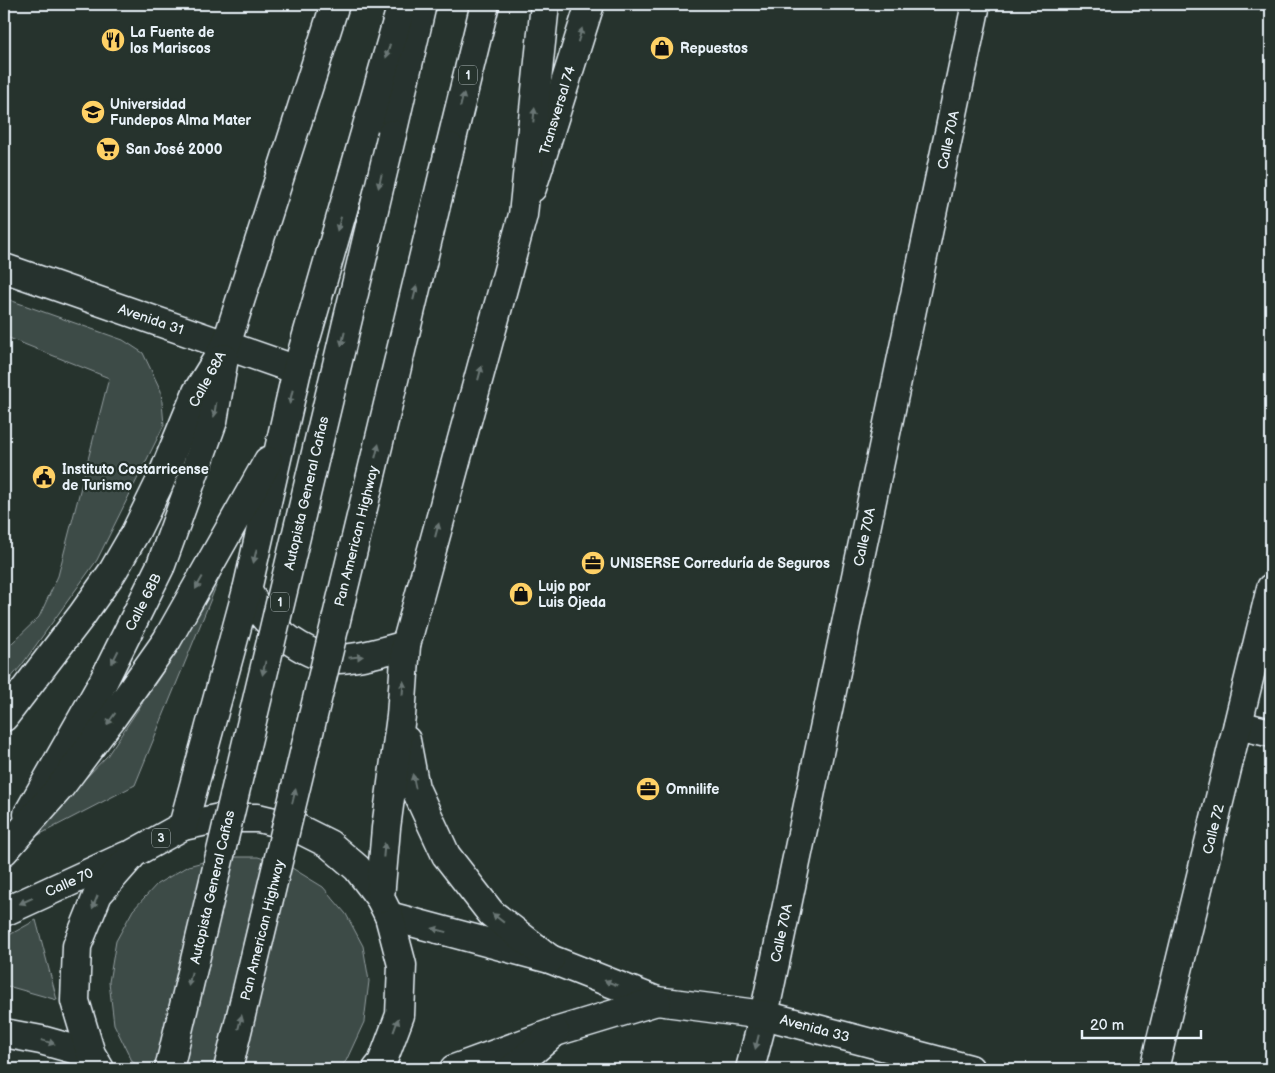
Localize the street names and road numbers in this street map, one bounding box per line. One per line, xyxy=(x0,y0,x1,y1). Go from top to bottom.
street label: Transversal 74 xyxy=(536,63,579,157)
road number: 1 xyxy=(459,66,477,84)
street label: Calle 70A xyxy=(934,109,963,171)
street label: Avenida 31 xyxy=(116,300,186,339)
street label: Calle 68A xyxy=(185,348,230,410)
street label: Autopista General Cañas xyxy=(281,415,332,572)
street label: Pan American Highway xyxy=(331,463,382,608)
street label: Calle 70A xyxy=(850,506,879,568)
street label: Calle 68B xyxy=(122,570,165,634)
road number: 1 xyxy=(271,592,289,612)
street label: Calle 72 xyxy=(1199,802,1228,856)
street label: Autopista General Cañas xyxy=(187,809,238,966)
road number: 3 xyxy=(152,828,170,848)
street label: Pan American Highway xyxy=(237,857,288,1002)
street label: Calle 70 xyxy=(43,864,96,901)
street label: Calle 70A xyxy=(767,902,796,964)
street label: Avenida 33 xyxy=(778,1011,851,1046)

